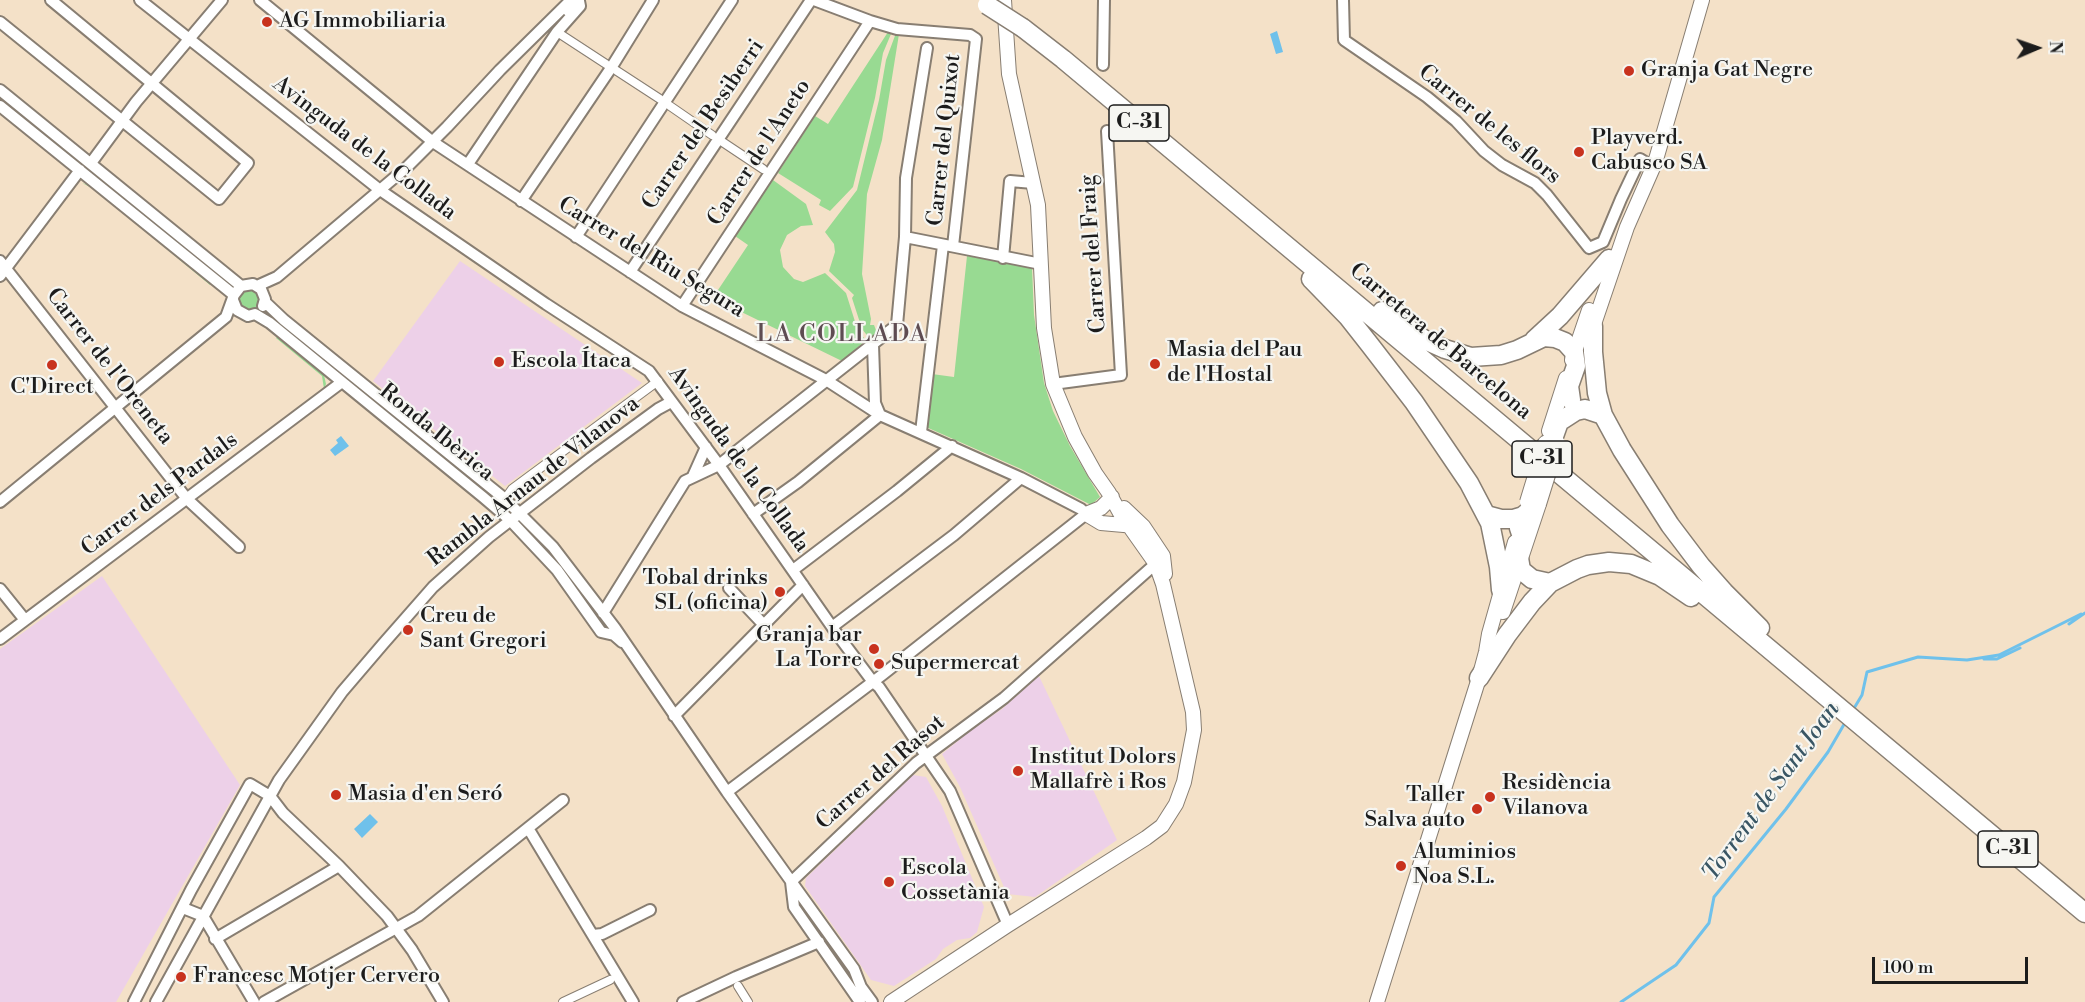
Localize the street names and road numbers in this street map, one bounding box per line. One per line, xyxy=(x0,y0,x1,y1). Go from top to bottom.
street label: Carrer del Besiberri xyxy=(637,35,771,215)
street label: Carrer del Quixot xyxy=(923,53,967,227)
street label: Carrer de les flors xyxy=(1413,60,1565,190)
street label: Avinguda de la Collada xyxy=(267,71,461,227)
street label: Carrer de l'Aneto xyxy=(703,75,817,231)
road number: C-31 xyxy=(1109,105,1169,141)
street label: Carrer del Fraig xyxy=(1075,174,1113,334)
street label: Carrer del Riu Segura xyxy=(553,192,749,324)
street label: Carretera de Barcelona xyxy=(1344,258,1536,426)
street label: Carrer de l'Oreneta xyxy=(40,283,178,451)
street label: Avinguda de la Collada xyxy=(662,362,814,558)
street label: Ronda Ibèrica xyxy=(373,379,499,487)
street label: Rambla Arnau de Vilanova xyxy=(423,391,645,573)
street label: Carrer dels Pardals xyxy=(77,428,243,562)
road number: C-31 xyxy=(1512,441,1572,477)
street label: Carrer del Rasot xyxy=(811,710,951,836)
road number: C-31 xyxy=(1978,831,2038,867)

